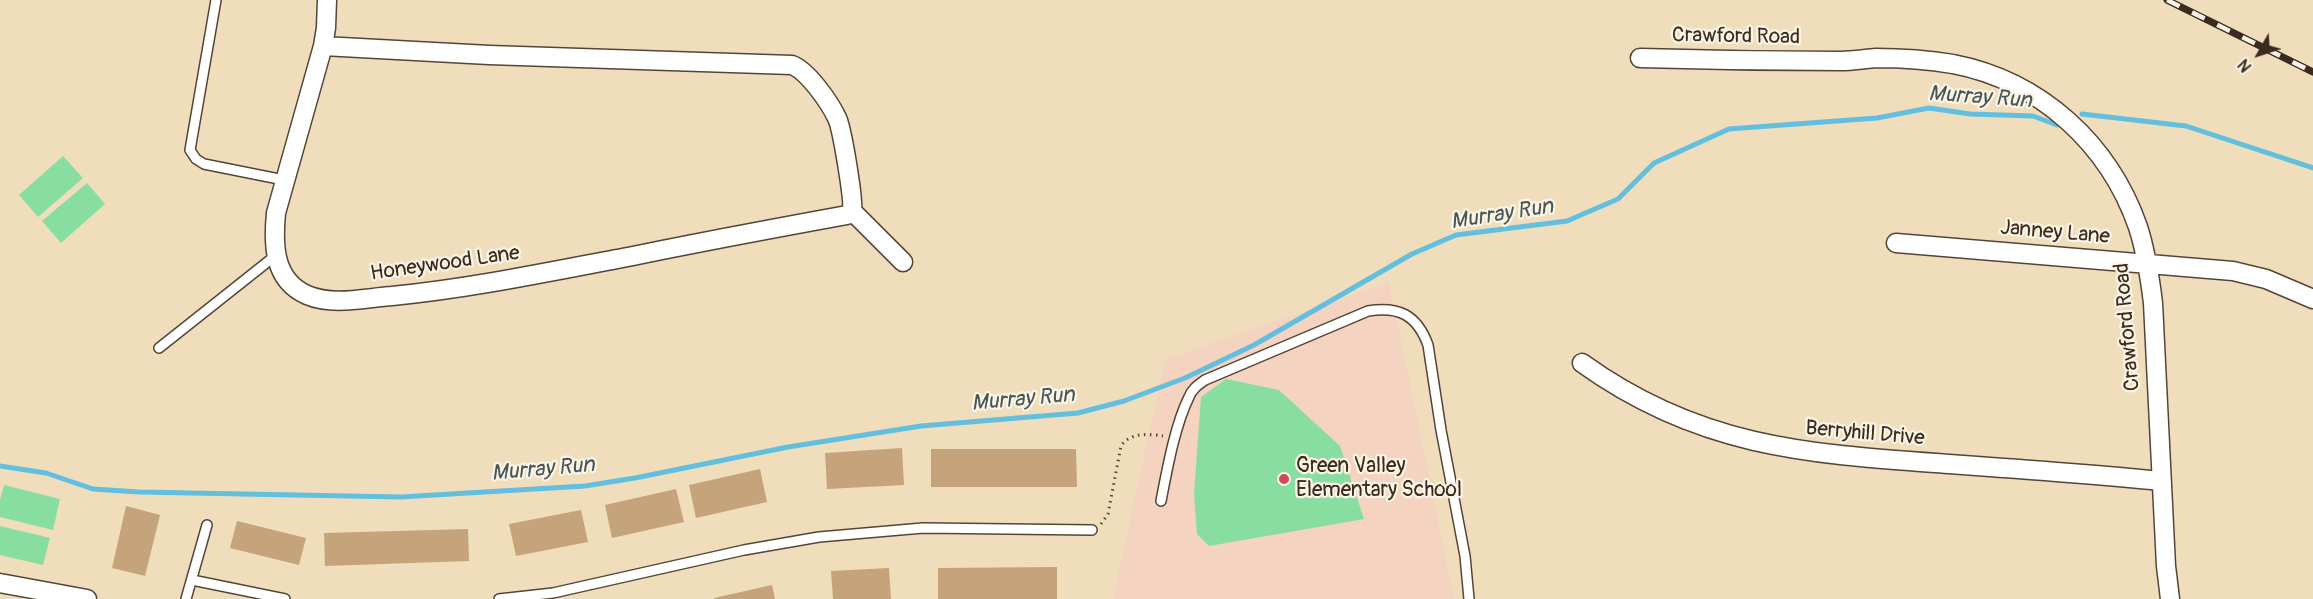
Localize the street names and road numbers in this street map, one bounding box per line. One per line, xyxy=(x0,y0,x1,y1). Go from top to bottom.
street label: Crawford Road xyxy=(1672,23,1800,51)
street label: Janney Lane xyxy=(1999,216,2111,250)
street label: Honeywood Lane xyxy=(369,241,521,287)
street label: Crawford Road xyxy=(2110,262,2146,392)
street label: Berryhill Drive xyxy=(1804,416,1926,452)

